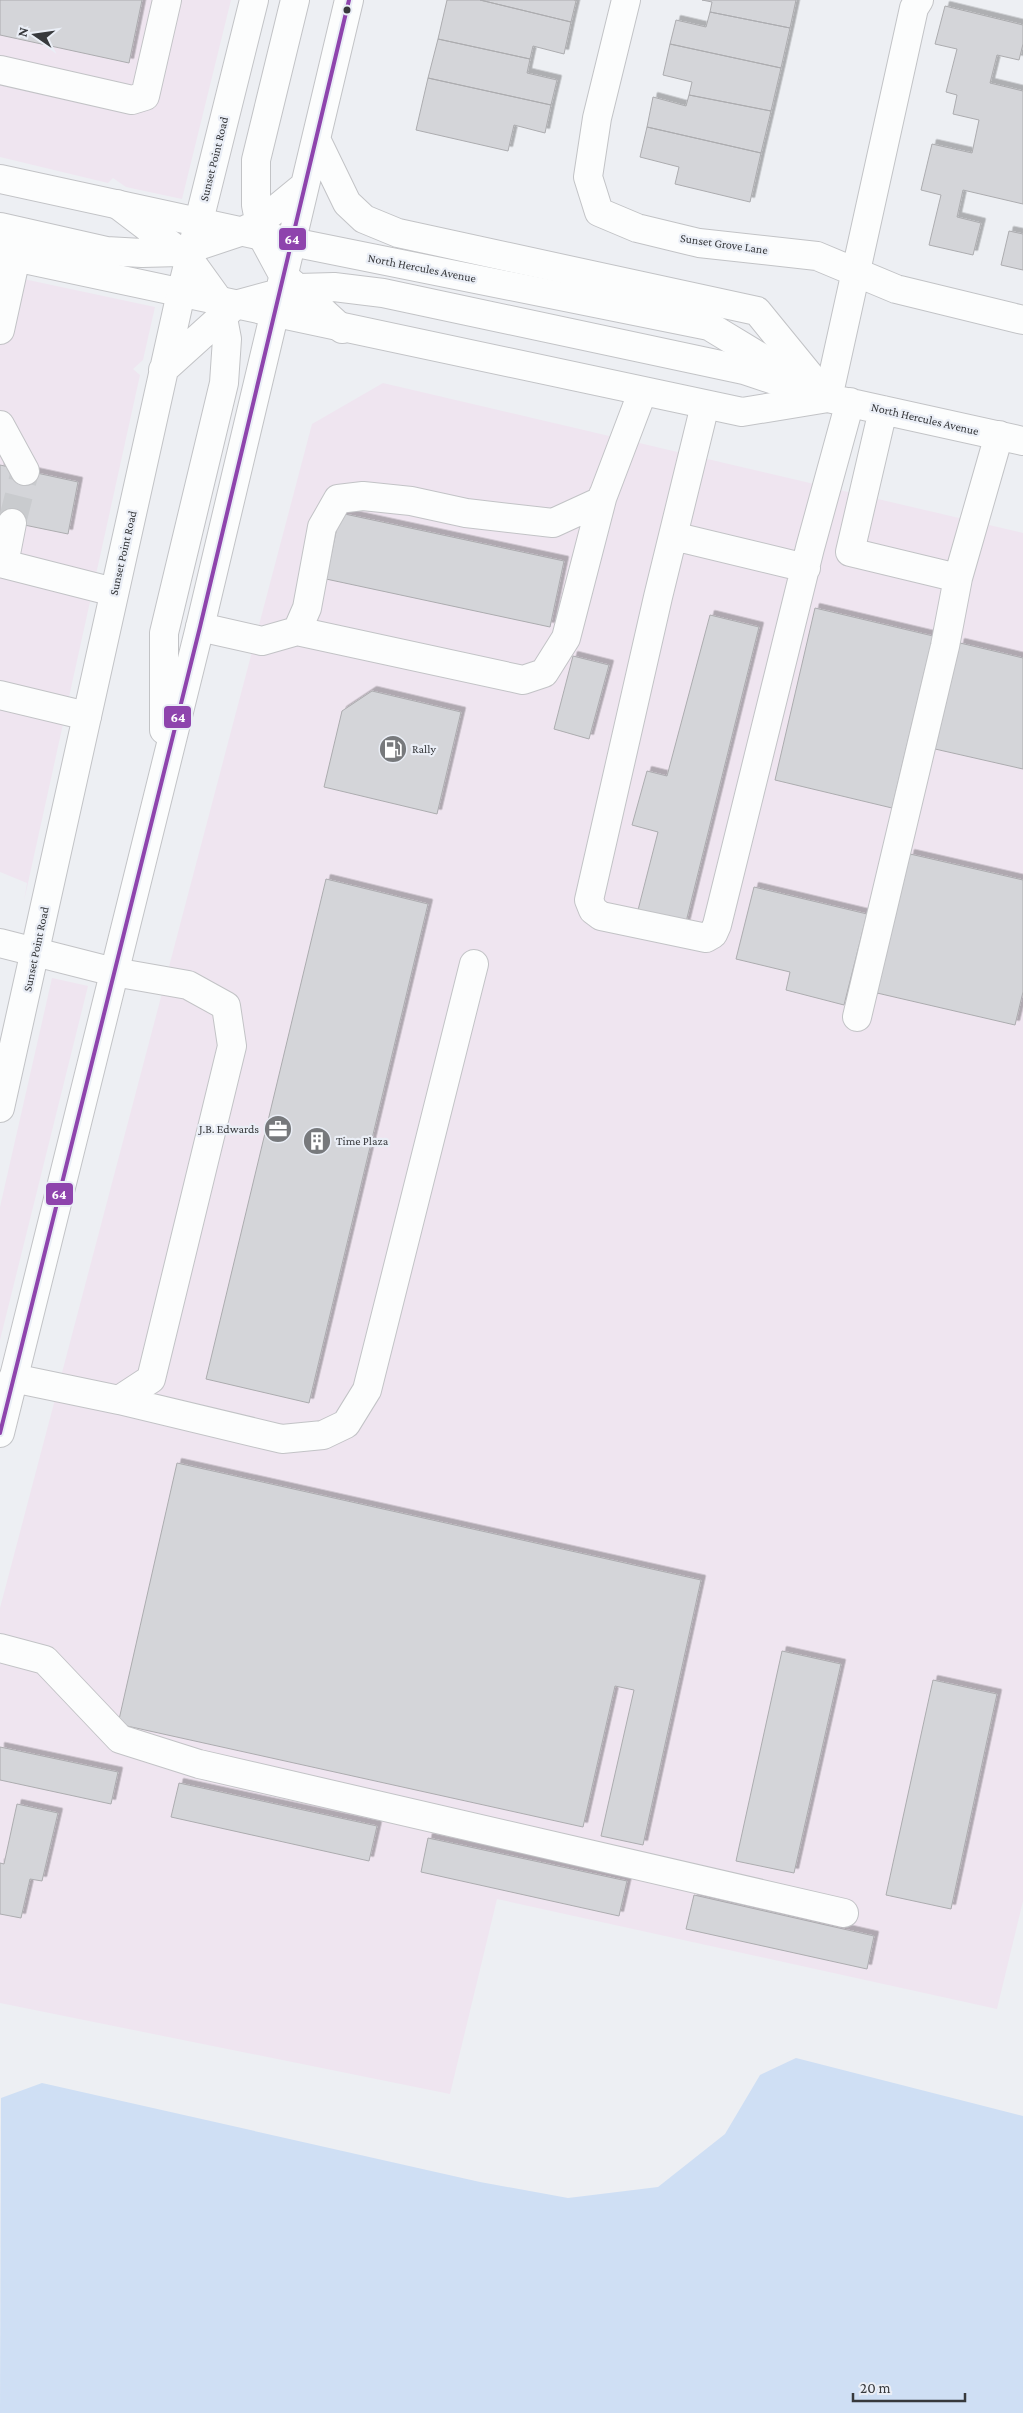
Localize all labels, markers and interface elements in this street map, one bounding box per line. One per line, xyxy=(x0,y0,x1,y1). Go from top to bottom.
unlabelled marker xyxy=(342,5,352,15)
north arrow xyxy=(10,10,60,60)
text: N xyxy=(13,25,31,39)
street label: Sunset Point Road xyxy=(197,115,231,203)
line badge: 64 xyxy=(278,227,307,251)
text: 64 xyxy=(284,231,300,247)
street label: Sunset Grove Lane xyxy=(679,231,769,257)
street label: North Hercules Avenue xyxy=(367,251,477,285)
street label: North Hercules Avenue xyxy=(870,400,980,438)
street label: Sunset Point Road xyxy=(106,509,140,597)
line badge: 64 xyxy=(163,705,192,729)
text: 64 xyxy=(170,709,186,725)
fuel station icon: Rally xyxy=(378,734,408,764)
place label: Rally xyxy=(412,742,436,756)
street label: Sunset Point Road xyxy=(20,905,52,993)
office icon: J.B. Edwards xyxy=(263,1114,293,1144)
place label: J.B. Edwards xyxy=(198,1122,259,1136)
building icon: Time Plaza xyxy=(302,1126,332,1156)
place label: Time Plaza xyxy=(336,1134,389,1148)
line badge: 64 xyxy=(45,1182,74,1206)
text: 64 xyxy=(51,1186,67,1202)
scale bar xyxy=(853,2370,966,2402)
text: 20 m xyxy=(860,2380,891,2396)

